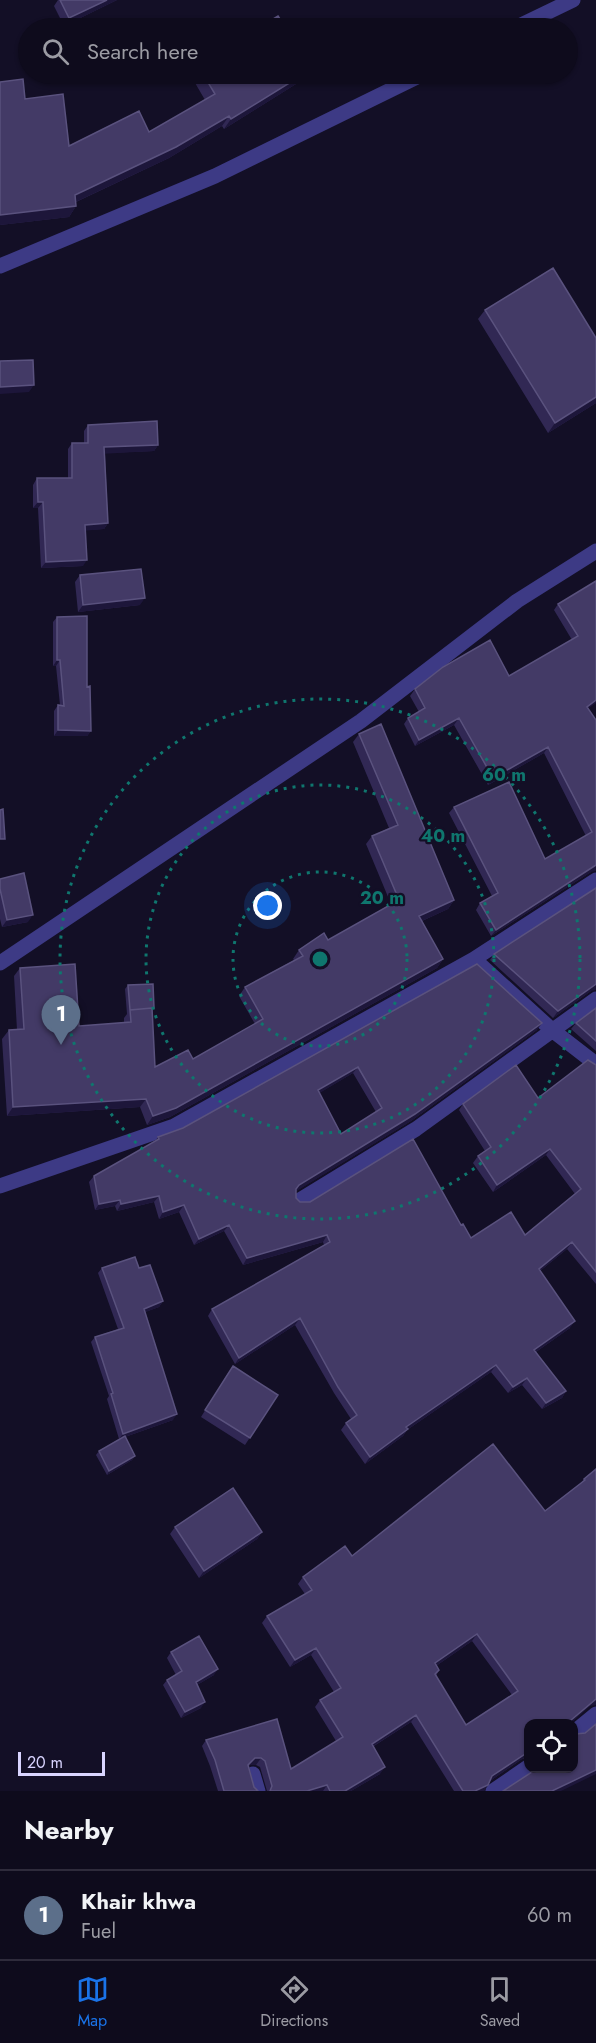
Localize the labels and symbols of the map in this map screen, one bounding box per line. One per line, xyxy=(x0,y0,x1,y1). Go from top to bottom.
text: 60 m xyxy=(482,762,526,788)
text: 40 m xyxy=(421,823,465,849)
text: 20 m xyxy=(360,885,404,911)
your location xyxy=(253,891,282,920)
centre of rings xyxy=(310,949,330,969)
pin: 1 xyxy=(42,996,80,1045)
scale bar xyxy=(18,1749,105,1776)

